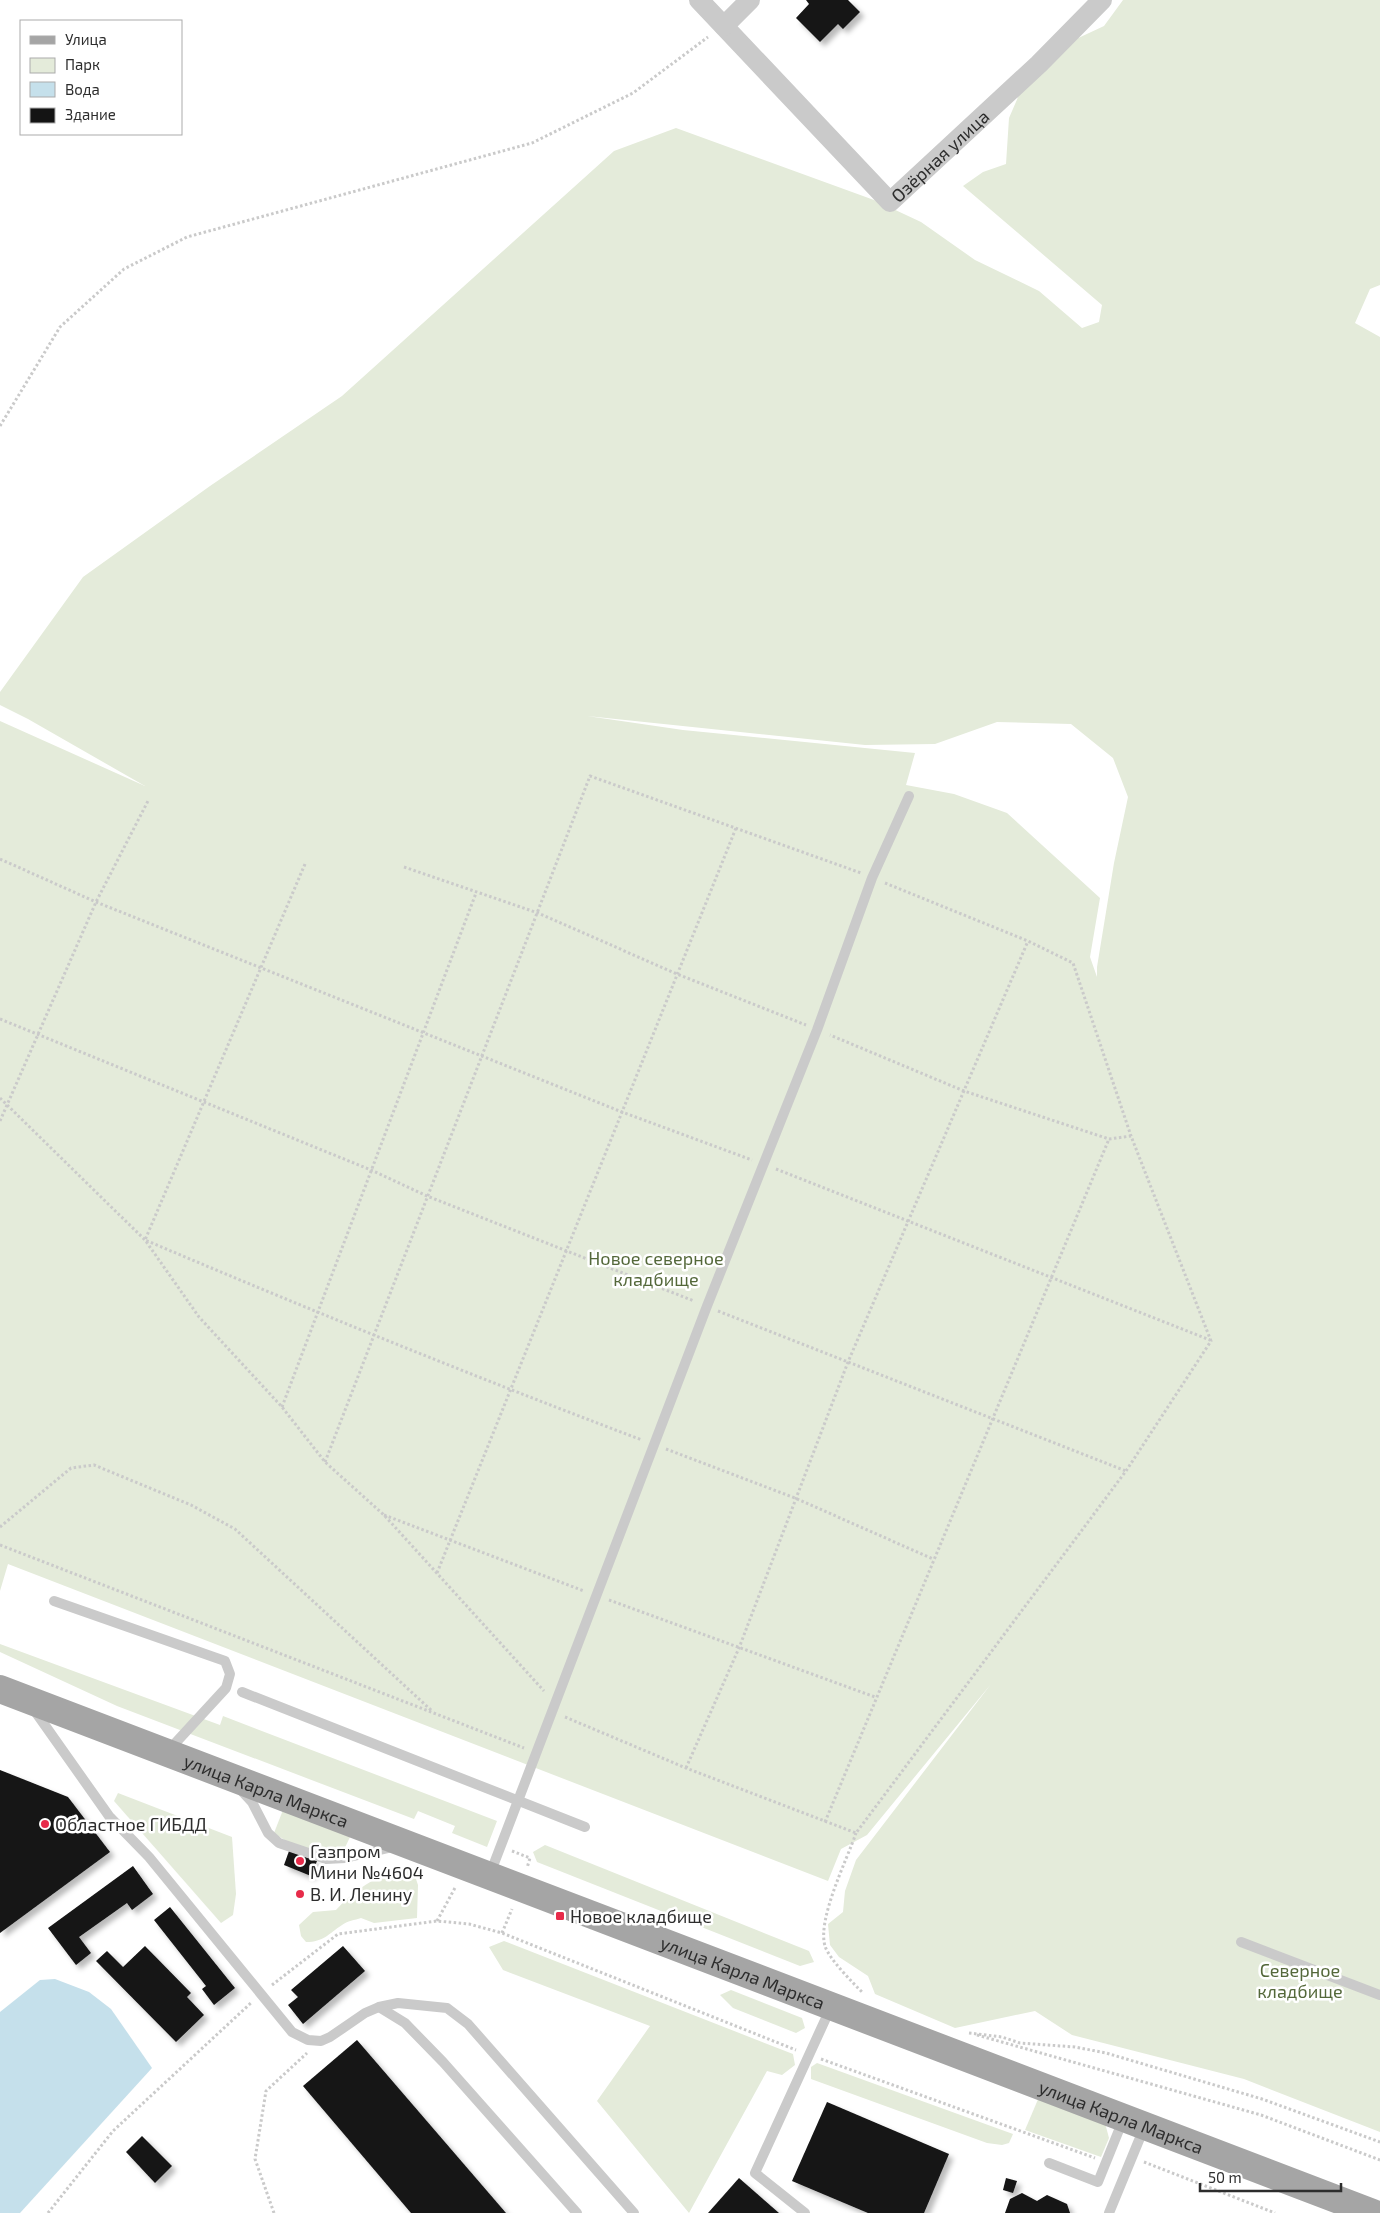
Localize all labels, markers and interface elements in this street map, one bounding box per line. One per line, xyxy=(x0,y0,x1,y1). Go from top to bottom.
legend xyxy=(20,20,182,135)
text: Улица xyxy=(65,30,107,48)
text: Парк xyxy=(65,55,100,73)
text: Вода xyxy=(65,80,100,98)
text: Здание xyxy=(65,105,116,123)
street label: Озёрная улица xyxy=(886,105,993,207)
park label: Новое северное кладбище xyxy=(588,1247,724,1290)
street label: улица Карла Маркса xyxy=(181,1749,352,1832)
place label: Областное ГИБДД xyxy=(55,1813,207,1835)
marker: Областное ГИБДД xyxy=(39,1818,51,1830)
place label: Газпром Мини №4604 xyxy=(310,1840,424,1883)
marker: Газпром Мини №4604 xyxy=(294,1855,306,1867)
place label: В. И. Ленину xyxy=(310,1883,413,1905)
marker: В. И. Ленину xyxy=(294,1888,306,1900)
place label: Новое кладбище xyxy=(570,1905,712,1927)
marker: Новое кладбище xyxy=(554,1910,566,1922)
street label: улица Карла Маркса xyxy=(657,1931,828,2014)
park label: Северное кладбище xyxy=(1257,1959,1343,2002)
street label: улица Карла Маркса xyxy=(1036,2076,1206,2158)
scale bar xyxy=(1200,2160,1341,2192)
text: 50 m xyxy=(1208,2168,1242,2186)

